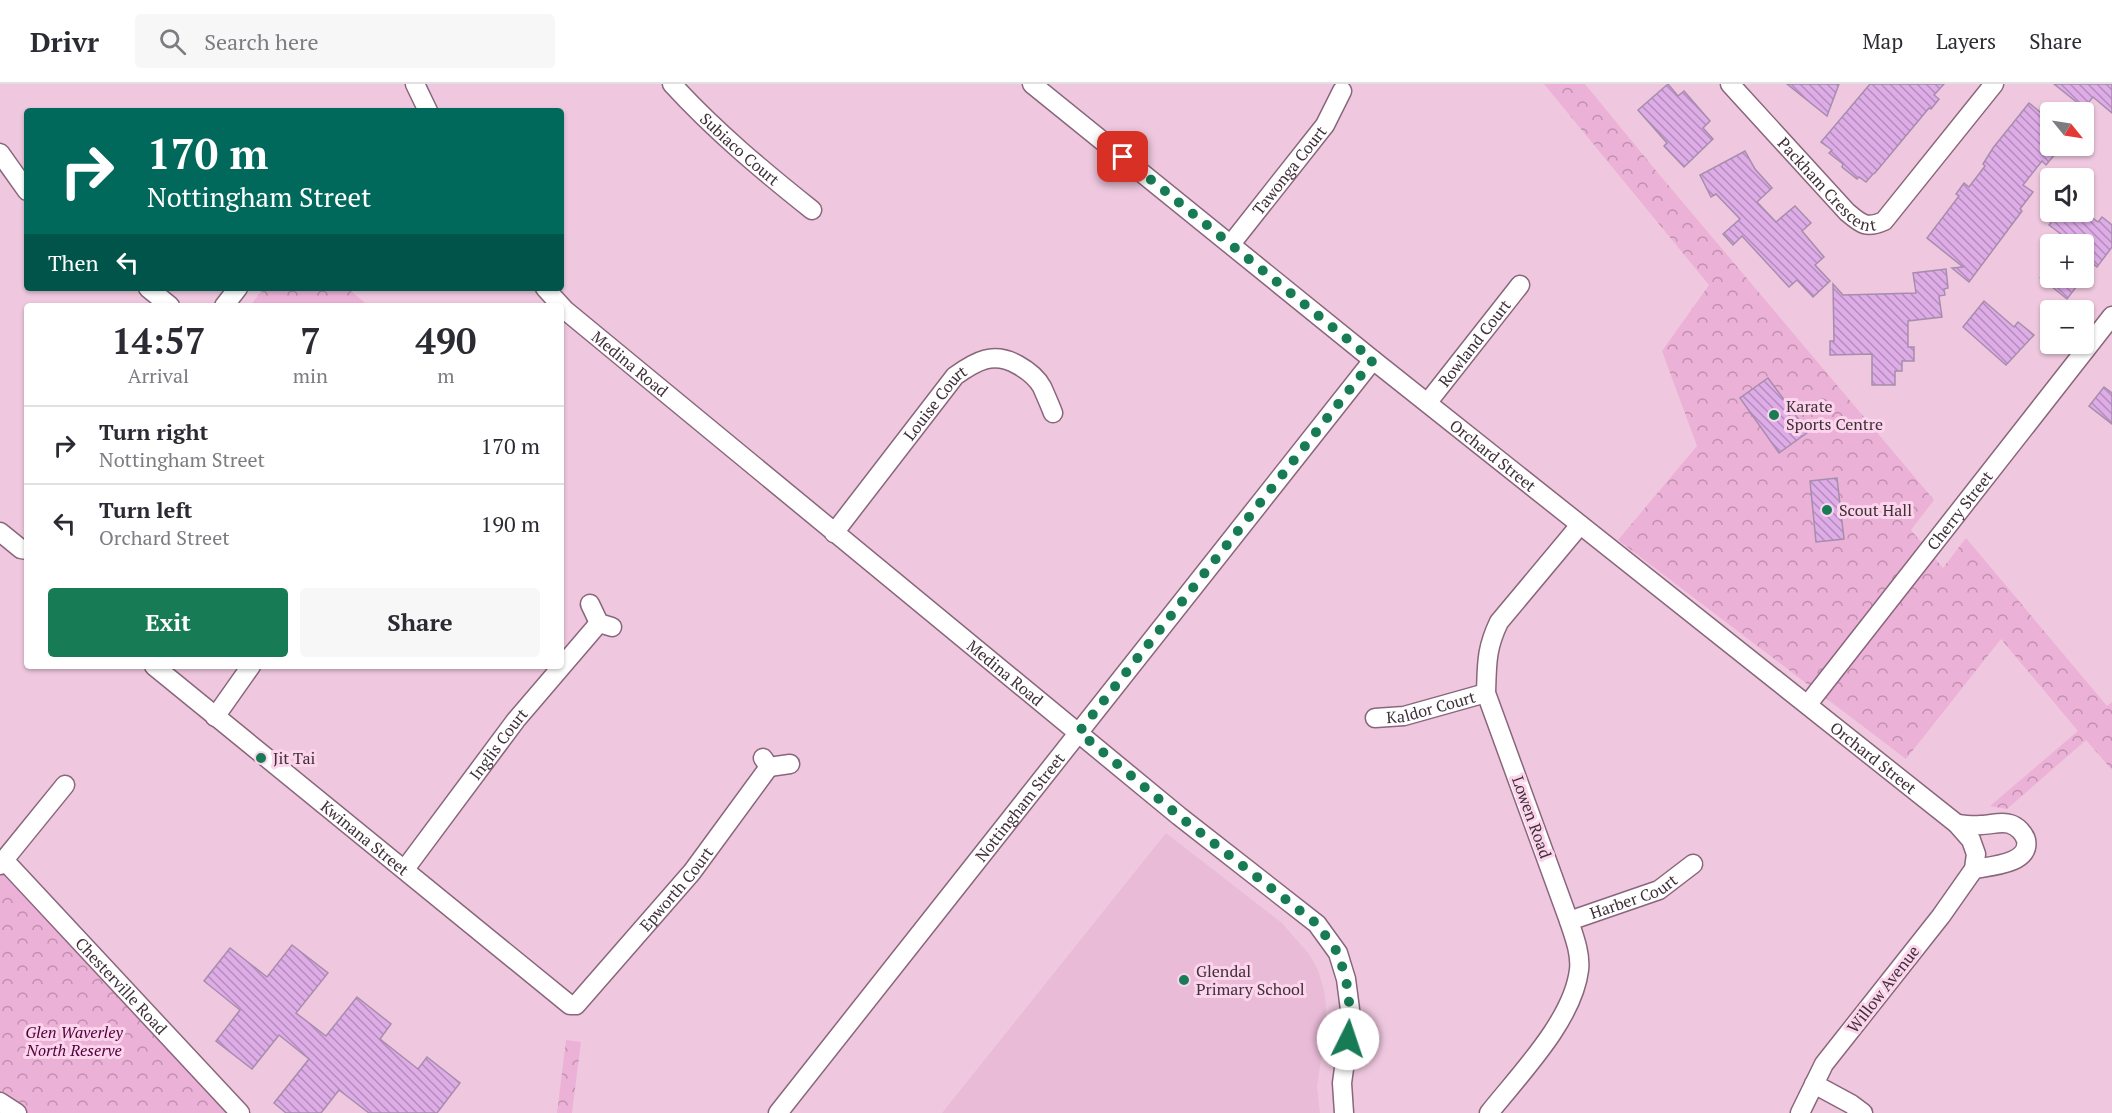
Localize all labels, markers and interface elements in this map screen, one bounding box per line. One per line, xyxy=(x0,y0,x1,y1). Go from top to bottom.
search box xyxy=(135,14,555,68)
text: Drivr xyxy=(30,23,99,60)
icon: search xyxy=(156,25,189,58)
text: Search here xyxy=(204,27,319,56)
text: Map xyxy=(1862,27,1903,55)
text: Layers xyxy=(1936,27,1996,55)
text: Share xyxy=(2029,27,2082,55)
north arrow xyxy=(2040,102,2094,156)
map controls xyxy=(2040,102,2094,354)
street label: Subiaco Court xyxy=(695,108,784,190)
street label: Tawonga Court xyxy=(1247,121,1331,219)
text: 170 m xyxy=(147,125,268,181)
pin xyxy=(1097,131,1148,182)
icon: right xyxy=(48,132,126,210)
street label: Packham Crescent xyxy=(1773,132,1878,236)
icon: arrive xyxy=(1106,140,1139,173)
button: sound xyxy=(2040,168,2094,222)
text: Nottingham Street xyxy=(147,179,371,215)
button: + xyxy=(2040,234,2094,288)
icon: left xyxy=(111,246,144,279)
text: Then xyxy=(48,248,99,277)
street label: Rowland Court xyxy=(1433,295,1516,391)
button: − xyxy=(2040,300,2094,354)
text: 14:57 xyxy=(112,317,205,364)
text: 7 xyxy=(300,317,321,364)
text: 490 xyxy=(415,317,476,364)
street label: Medina Road xyxy=(587,326,673,402)
street label: Louise Court xyxy=(898,360,971,445)
text: Arrival xyxy=(128,362,189,389)
text: min xyxy=(293,362,328,389)
text: m xyxy=(437,362,455,389)
place label: Karate Sports Centre xyxy=(1786,395,1883,435)
marker: Karate Sports Centre xyxy=(1767,408,1781,422)
street label: Orchard Street xyxy=(1445,414,1541,497)
text: Turn right xyxy=(99,417,208,446)
icon: right xyxy=(48,429,81,462)
text: 170 m xyxy=(480,431,540,460)
text: Nottingham Street xyxy=(99,446,265,473)
street label: Cherry Street xyxy=(1922,466,1998,555)
text: Turn left xyxy=(99,495,192,524)
place label: Scout Hall xyxy=(1839,499,1912,521)
marker: Scout Hall xyxy=(1820,503,1834,517)
icon: left xyxy=(48,507,81,540)
text: 190 m xyxy=(480,509,540,538)
text: Orchard Street xyxy=(99,524,230,551)
button: Exit xyxy=(48,588,288,657)
button: Share xyxy=(300,588,540,657)
street label: Medina Road xyxy=(962,635,1048,711)
street label: Kaldor Court xyxy=(1386,686,1478,728)
street label: Inglis Court xyxy=(464,703,532,784)
street label: Orchard Street xyxy=(1826,717,1921,799)
place label: Jit Tai xyxy=(273,747,316,769)
street label: Nottingham Street xyxy=(970,748,1070,866)
marker: Jit Tai xyxy=(254,751,268,765)
street label: Lowen Road xyxy=(1507,773,1557,861)
street label: Kwinana Street xyxy=(316,795,414,880)
street label: Epworth Court xyxy=(634,842,718,936)
street label: Harber Court xyxy=(1587,869,1682,924)
street label: Chesterville Road xyxy=(70,932,172,1039)
street label: Willow Avenue xyxy=(1842,941,1924,1037)
place label: Glendal Primary School xyxy=(1196,960,1305,1000)
marker: Glendal Primary School xyxy=(1177,973,1191,987)
position arrow xyxy=(1316,1007,1380,1071)
park label: Glen Waverley North Reserve xyxy=(25,1021,123,1061)

